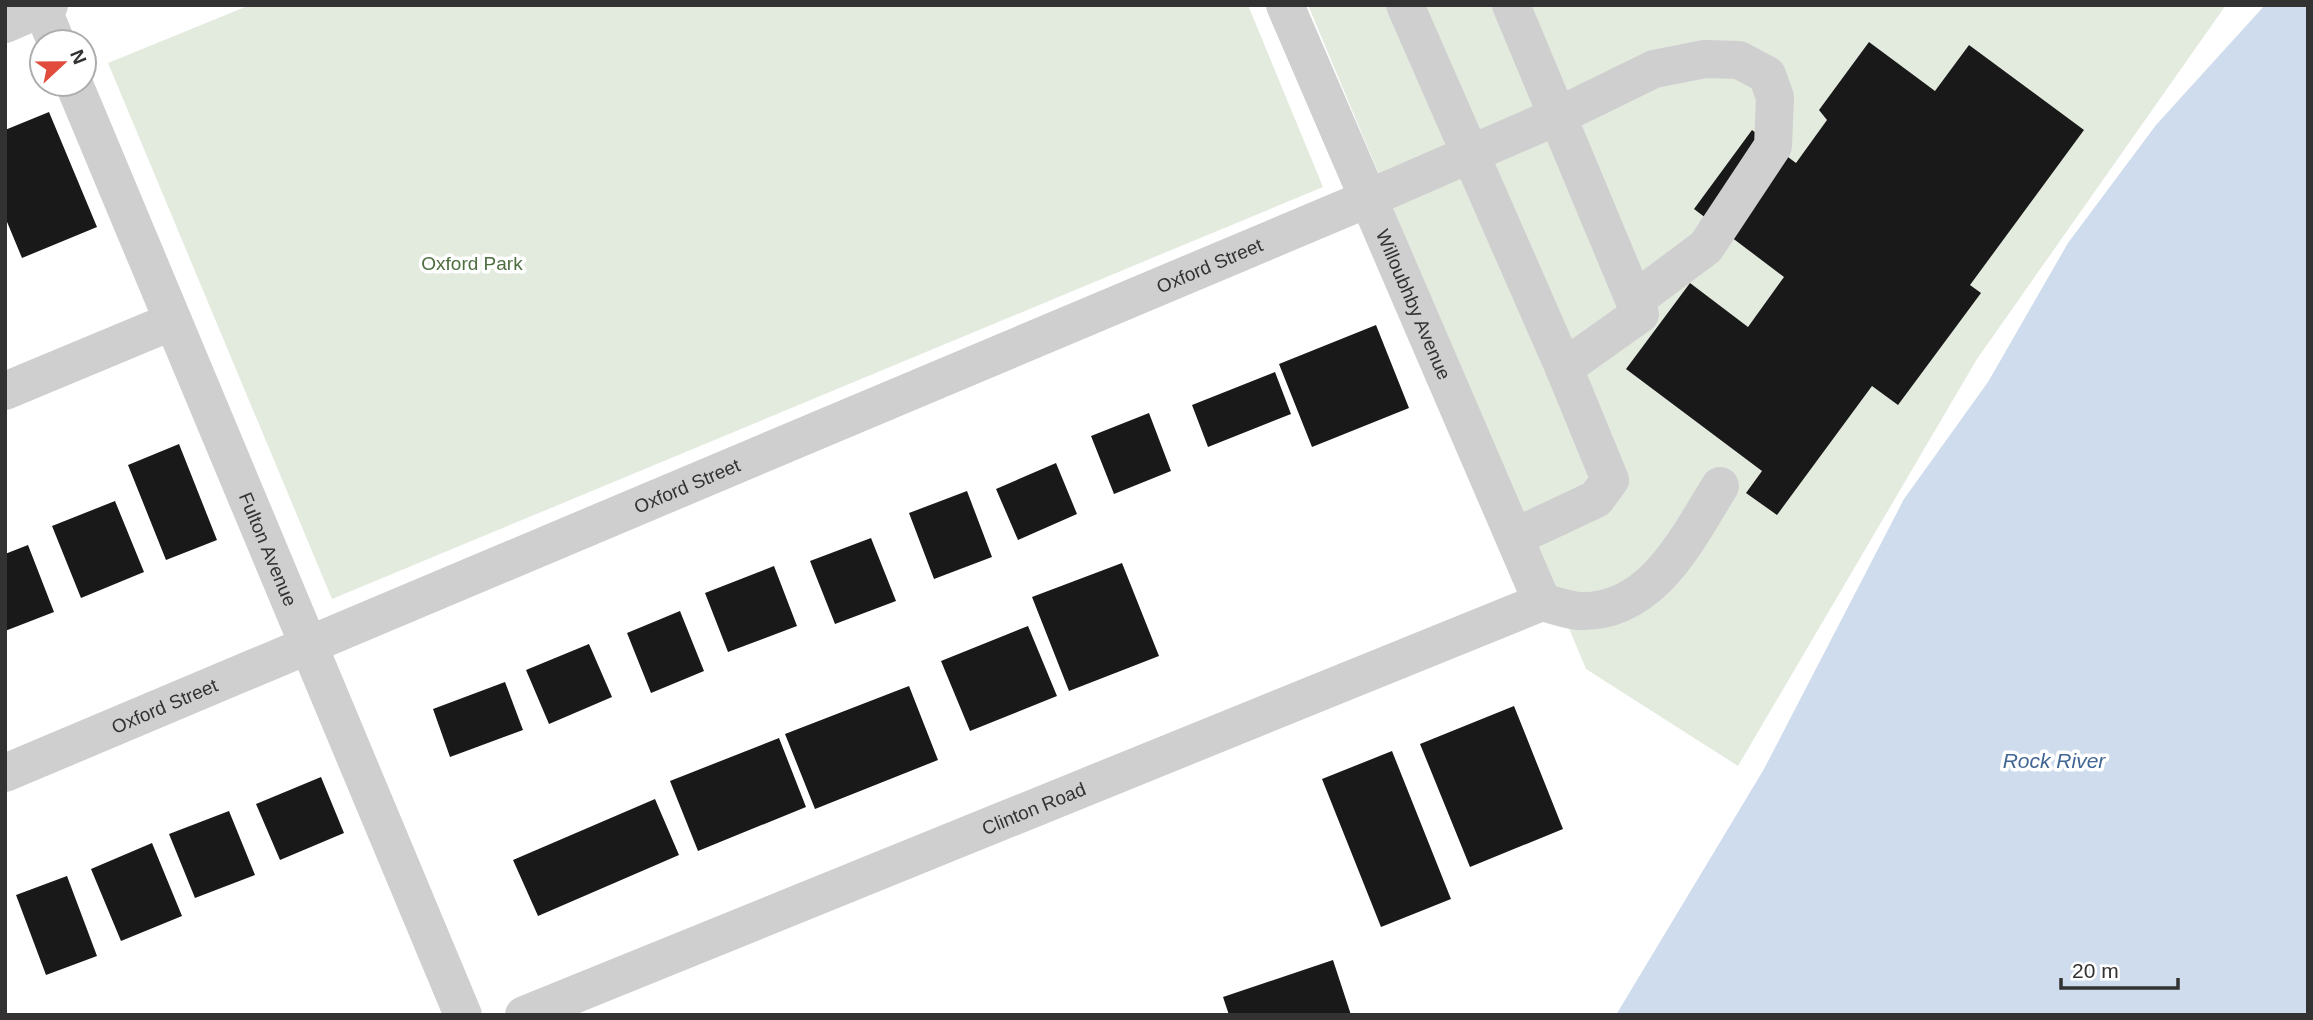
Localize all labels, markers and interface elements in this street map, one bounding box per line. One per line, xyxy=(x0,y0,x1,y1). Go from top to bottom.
north arrow xyxy=(28,28,98,98)
text: N xyxy=(66,47,91,67)
street label: Willoubhby Avenue xyxy=(1372,226,1455,383)
street label: Oxford Street xyxy=(1153,234,1266,298)
park label: Oxford Park xyxy=(421,253,523,274)
street label: Oxford Street xyxy=(631,454,744,518)
street label: Fulton Avenue xyxy=(235,489,301,609)
street label: Oxford Street xyxy=(108,674,221,738)
water label: Rock River xyxy=(2003,749,2106,772)
street label: Clinton Road xyxy=(979,778,1089,839)
scale bar xyxy=(2061,946,2178,990)
text: 20 m xyxy=(2072,959,2119,982)

